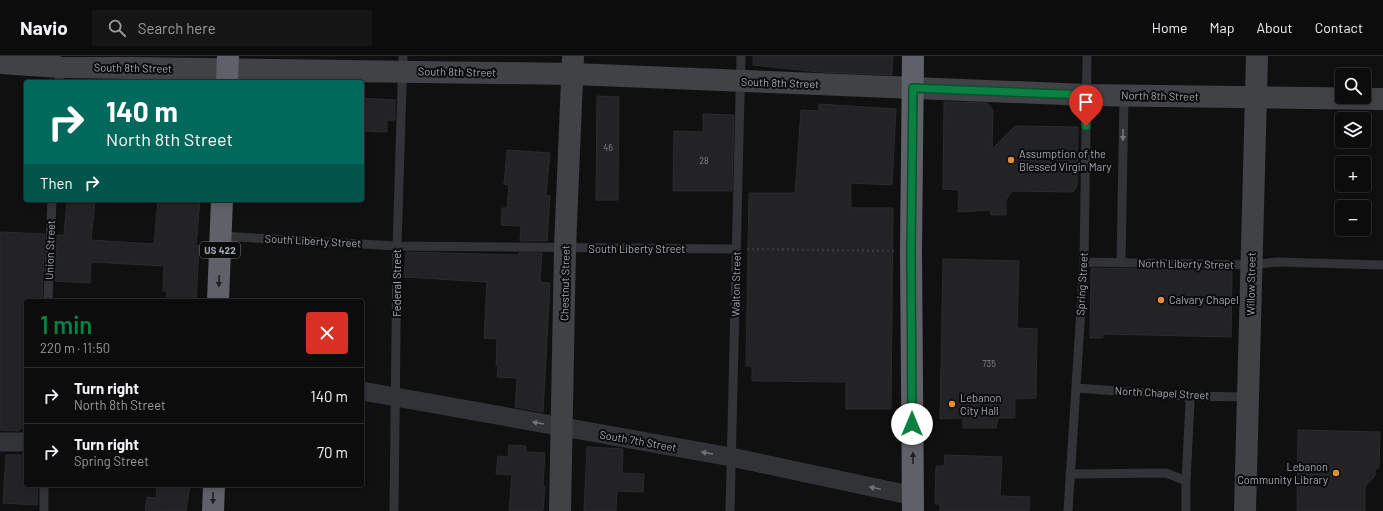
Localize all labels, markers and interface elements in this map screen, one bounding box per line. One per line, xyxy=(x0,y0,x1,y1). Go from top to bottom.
search box xyxy=(92,10,372,46)
text: Navio xyxy=(20,16,68,39)
icon: search xyxy=(106,17,128,39)
text: Search here xyxy=(138,19,216,37)
text: Home xyxy=(1152,19,1188,36)
text: Map xyxy=(1210,19,1234,36)
text: About xyxy=(1256,19,1293,36)
text: Contact xyxy=(1315,19,1363,36)
street label: South 8th Street xyxy=(94,60,172,75)
street label: South 8th Street xyxy=(418,64,496,79)
map controls xyxy=(1335,68,1371,236)
button: search xyxy=(1335,68,1371,104)
street label: South 8th Street xyxy=(741,75,819,90)
pin xyxy=(1069,85,1103,126)
street label: North 8th Street xyxy=(1121,88,1199,103)
icon: arrive xyxy=(1075,91,1097,113)
text: 140 m xyxy=(106,94,178,128)
icon: right xyxy=(40,96,92,148)
button: layers xyxy=(1335,112,1371,148)
text: North 8th Street xyxy=(106,128,233,150)
one-way arrow xyxy=(1120,129,1126,142)
house number: 46 xyxy=(603,142,613,153)
place label: Assumption of the Blessed Virgin Mary xyxy=(1019,147,1112,173)
house number: 28 xyxy=(699,155,709,166)
marker: Assumption of the Blessed Virgin Mary xyxy=(1006,155,1016,165)
button: + xyxy=(1335,156,1371,192)
icon: right xyxy=(81,172,103,194)
text: Then xyxy=(40,174,73,192)
button: − xyxy=(1335,200,1371,236)
street label: Union Street xyxy=(42,220,57,280)
street label: South Liberty Street xyxy=(264,231,362,250)
road number: US 422 xyxy=(200,242,240,258)
street label: South Liberty Street xyxy=(589,242,685,255)
street label: Chestnut Street xyxy=(557,245,572,321)
street label: Federal Street xyxy=(390,249,403,317)
street label: Walton Street xyxy=(728,251,743,317)
street label: Spring Street xyxy=(1073,252,1090,316)
street label: Willow Street xyxy=(1243,252,1258,316)
street label: North Liberty Street xyxy=(1138,256,1234,271)
one-way arrow xyxy=(215,275,222,287)
place label: Calvary Chapel xyxy=(1169,293,1239,306)
marker: Calvary Chapel xyxy=(1156,295,1166,305)
text: 1 min xyxy=(40,310,92,339)
button: close xyxy=(306,312,348,354)
text: 220 m · 11:50 xyxy=(40,340,110,356)
house number: 735 xyxy=(982,358,996,369)
text: Turn right xyxy=(74,379,139,397)
street label: North Chapel Street xyxy=(1114,384,1210,401)
icon: right xyxy=(40,385,62,407)
text: 140 m xyxy=(311,387,348,405)
place label: Lebanon City Hall xyxy=(960,391,1002,417)
text: North 8th Street xyxy=(74,397,166,413)
marker: Lebanon City Hall xyxy=(947,399,957,409)
position arrow xyxy=(891,403,933,445)
one-way arrow xyxy=(532,420,544,426)
street label: South 7th Street xyxy=(599,427,678,454)
text: Turn right xyxy=(74,435,139,453)
icon: right xyxy=(40,441,62,463)
text: 70 m xyxy=(317,443,348,461)
one-way arrow xyxy=(701,450,713,456)
one-way arrow xyxy=(910,451,916,464)
text: Spring Street xyxy=(74,453,149,469)
place label: Lebanon Community Library xyxy=(1237,460,1328,486)
marker: Lebanon Community Library xyxy=(1331,468,1341,478)
one-way arrow xyxy=(869,485,882,491)
one-way arrow xyxy=(210,492,216,505)

